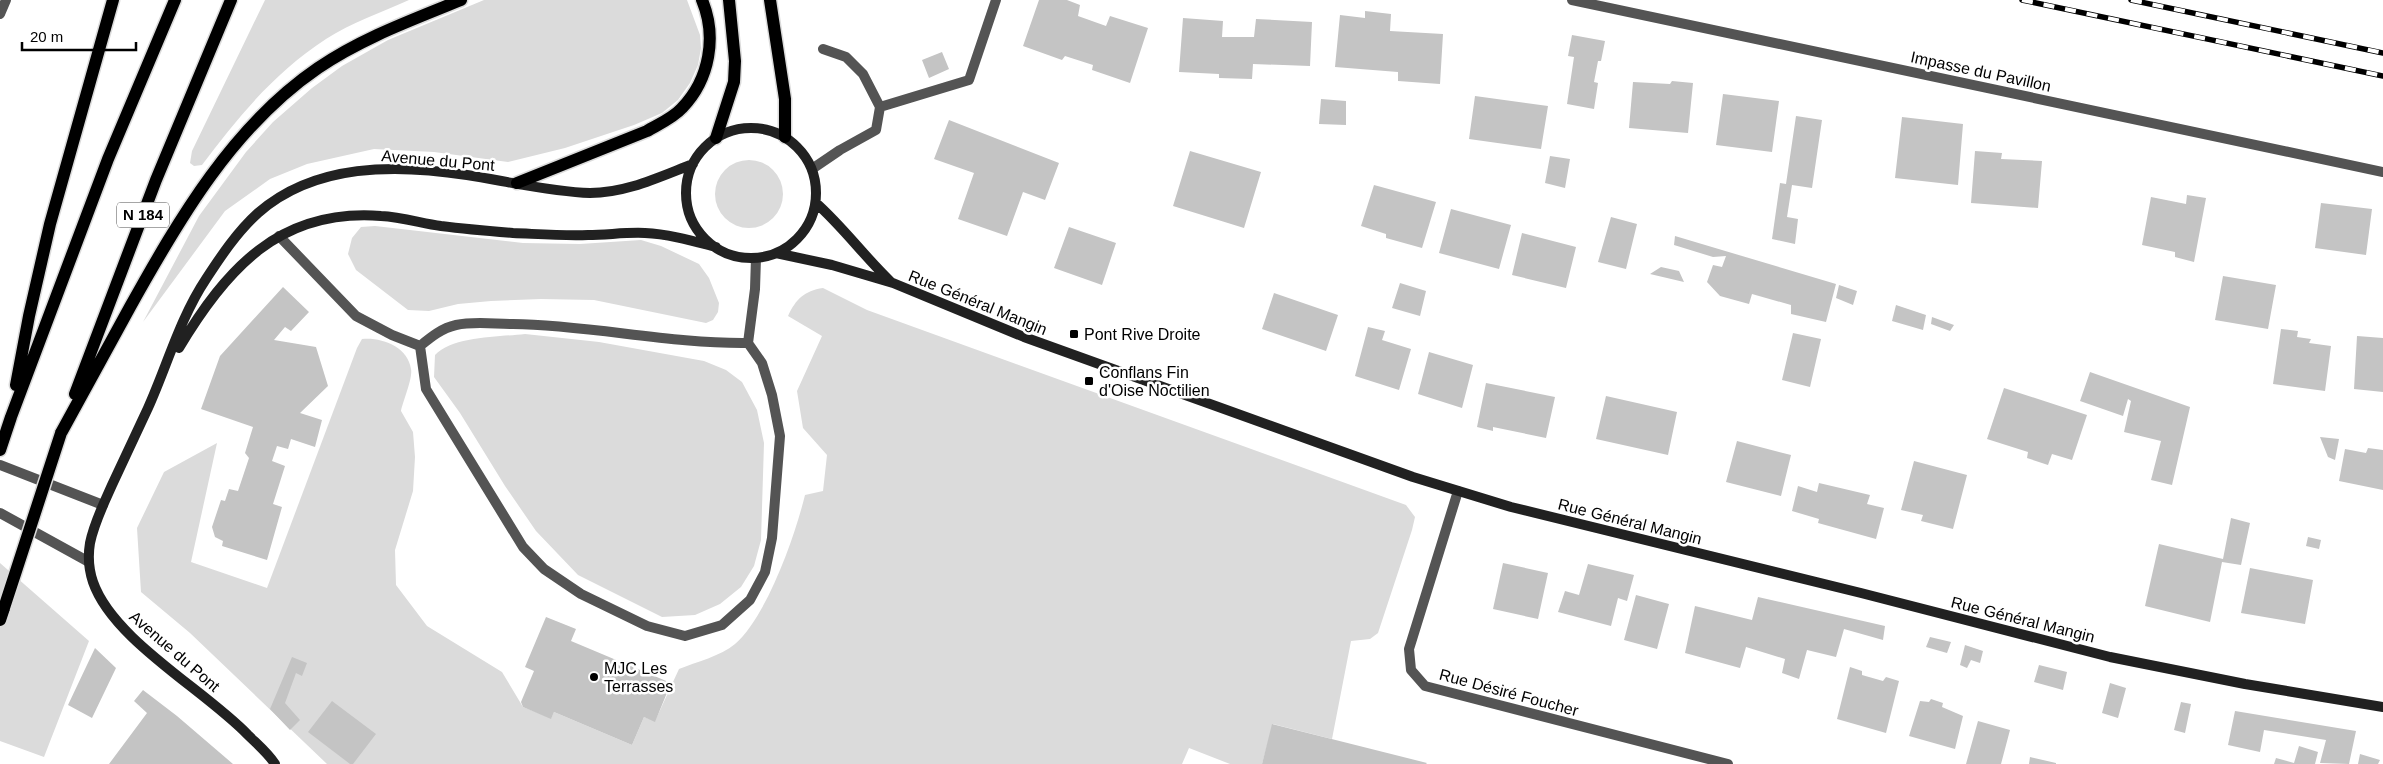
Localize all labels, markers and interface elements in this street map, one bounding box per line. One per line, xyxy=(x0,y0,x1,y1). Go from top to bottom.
scale bar xyxy=(22,20,136,52)
text: 20 m xyxy=(30,28,63,45)
street label: Impasse du Pavillon xyxy=(1909,48,2053,95)
street label: Avenue du Pont xyxy=(381,147,496,174)
road number: N 184 xyxy=(117,202,169,228)
street label: Rue Général Mangin xyxy=(906,267,1049,338)
place label: Pont Rive Droite xyxy=(1084,326,1201,343)
marker: Pont Rive Droite xyxy=(1068,328,1080,340)
place label: Conflans Fin d'Oise Noctilien xyxy=(1099,364,1210,399)
marker: Conflans Fin d'Oise Noctilien xyxy=(1083,375,1095,387)
street label: Rue Général Mangin xyxy=(1556,495,1704,548)
street label: Rue Général Mangin xyxy=(1949,593,2097,646)
street label: Avenue du Pont xyxy=(126,608,224,695)
place label: MJC Les Terrasses xyxy=(604,660,673,695)
street label: Rue Désiré Foucher xyxy=(1438,666,1581,719)
marker: MJC Les Terrasses xyxy=(588,671,600,683)

